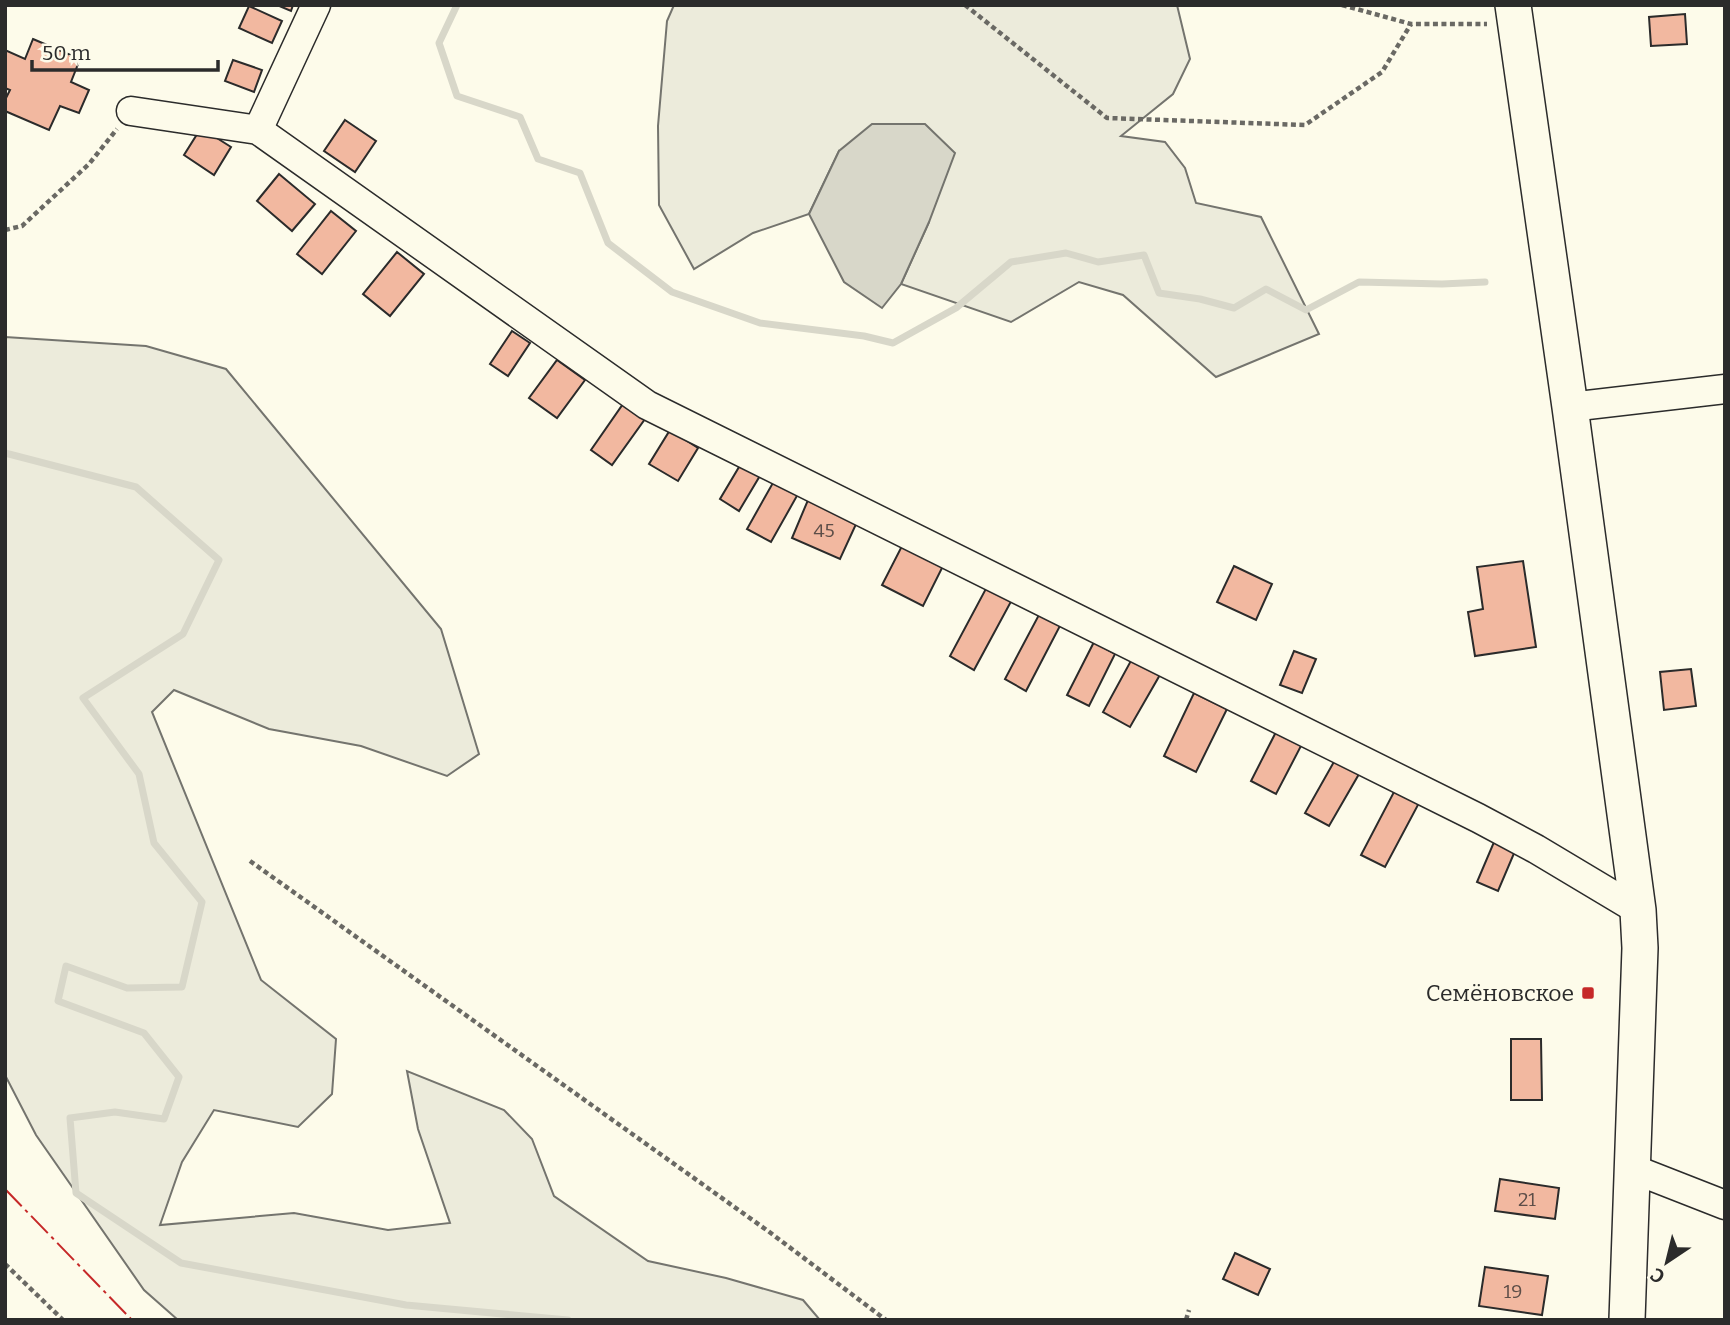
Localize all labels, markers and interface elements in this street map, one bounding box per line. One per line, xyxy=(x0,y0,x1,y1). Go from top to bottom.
scale bar xyxy=(32,28,217,72)
text: 50 m xyxy=(42,40,91,66)
house number: 45 xyxy=(813,519,835,542)
place label: Семёновское xyxy=(1426,979,1574,1007)
marker: Семёновское xyxy=(1580,985,1596,1001)
house number: 21 xyxy=(1518,1188,1536,1211)
north arrow xyxy=(1632,1227,1702,1297)
text: С xyxy=(1646,1263,1669,1288)
house number: 19 xyxy=(1504,1280,1522,1303)

